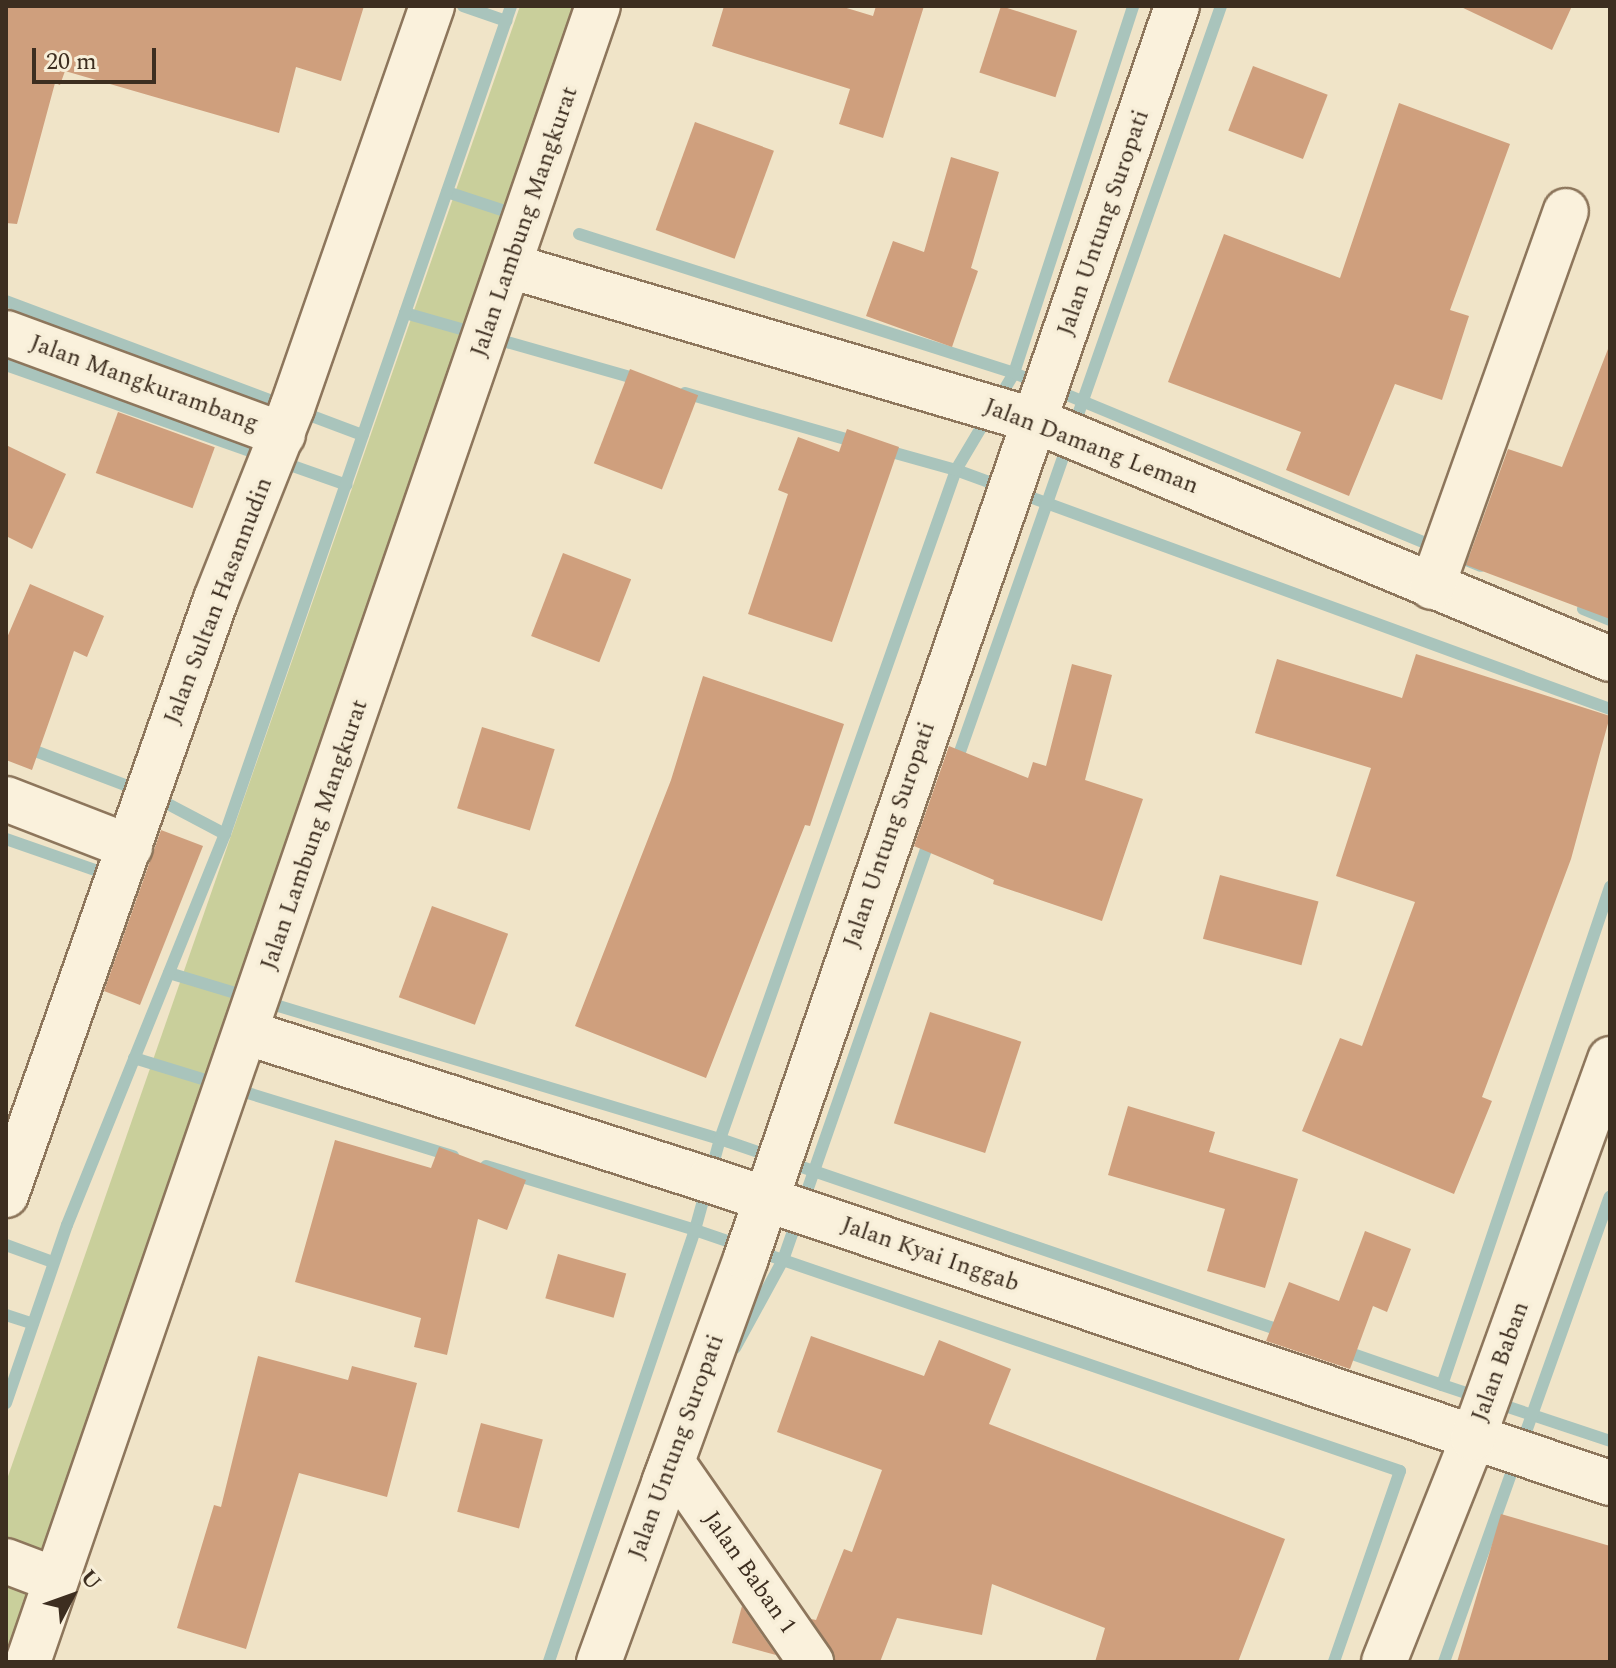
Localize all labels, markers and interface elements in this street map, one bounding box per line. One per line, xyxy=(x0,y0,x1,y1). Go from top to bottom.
scale bar xyxy=(36,32,160,82)
text: 20 m xyxy=(46,44,97,80)
street label: Jalan Lambung Mangkurat xyxy=(465,83,585,361)
street label: Jalan Untung Suropati xyxy=(1052,106,1156,340)
street label: Jalan Mangkurambang xyxy=(26,329,262,439)
street label: Jalan Damang Leman xyxy=(980,393,1202,501)
street label: Jalan Sultan Hasannudin xyxy=(159,474,279,728)
street label: Jalan Lambung Mangkurat xyxy=(255,696,375,974)
street label: Jalan Untung Suropati xyxy=(838,718,942,952)
street label: Jalan Kyai Inggab xyxy=(837,1211,1023,1299)
street label: Jalan Baban xyxy=(1466,1298,1536,1426)
street label: Jalan Untung Suropati xyxy=(623,1331,731,1563)
street label: Jalan Baban 1 xyxy=(696,1506,802,1640)
north arrow xyxy=(32,1556,112,1636)
text: U xyxy=(72,1562,109,1598)

